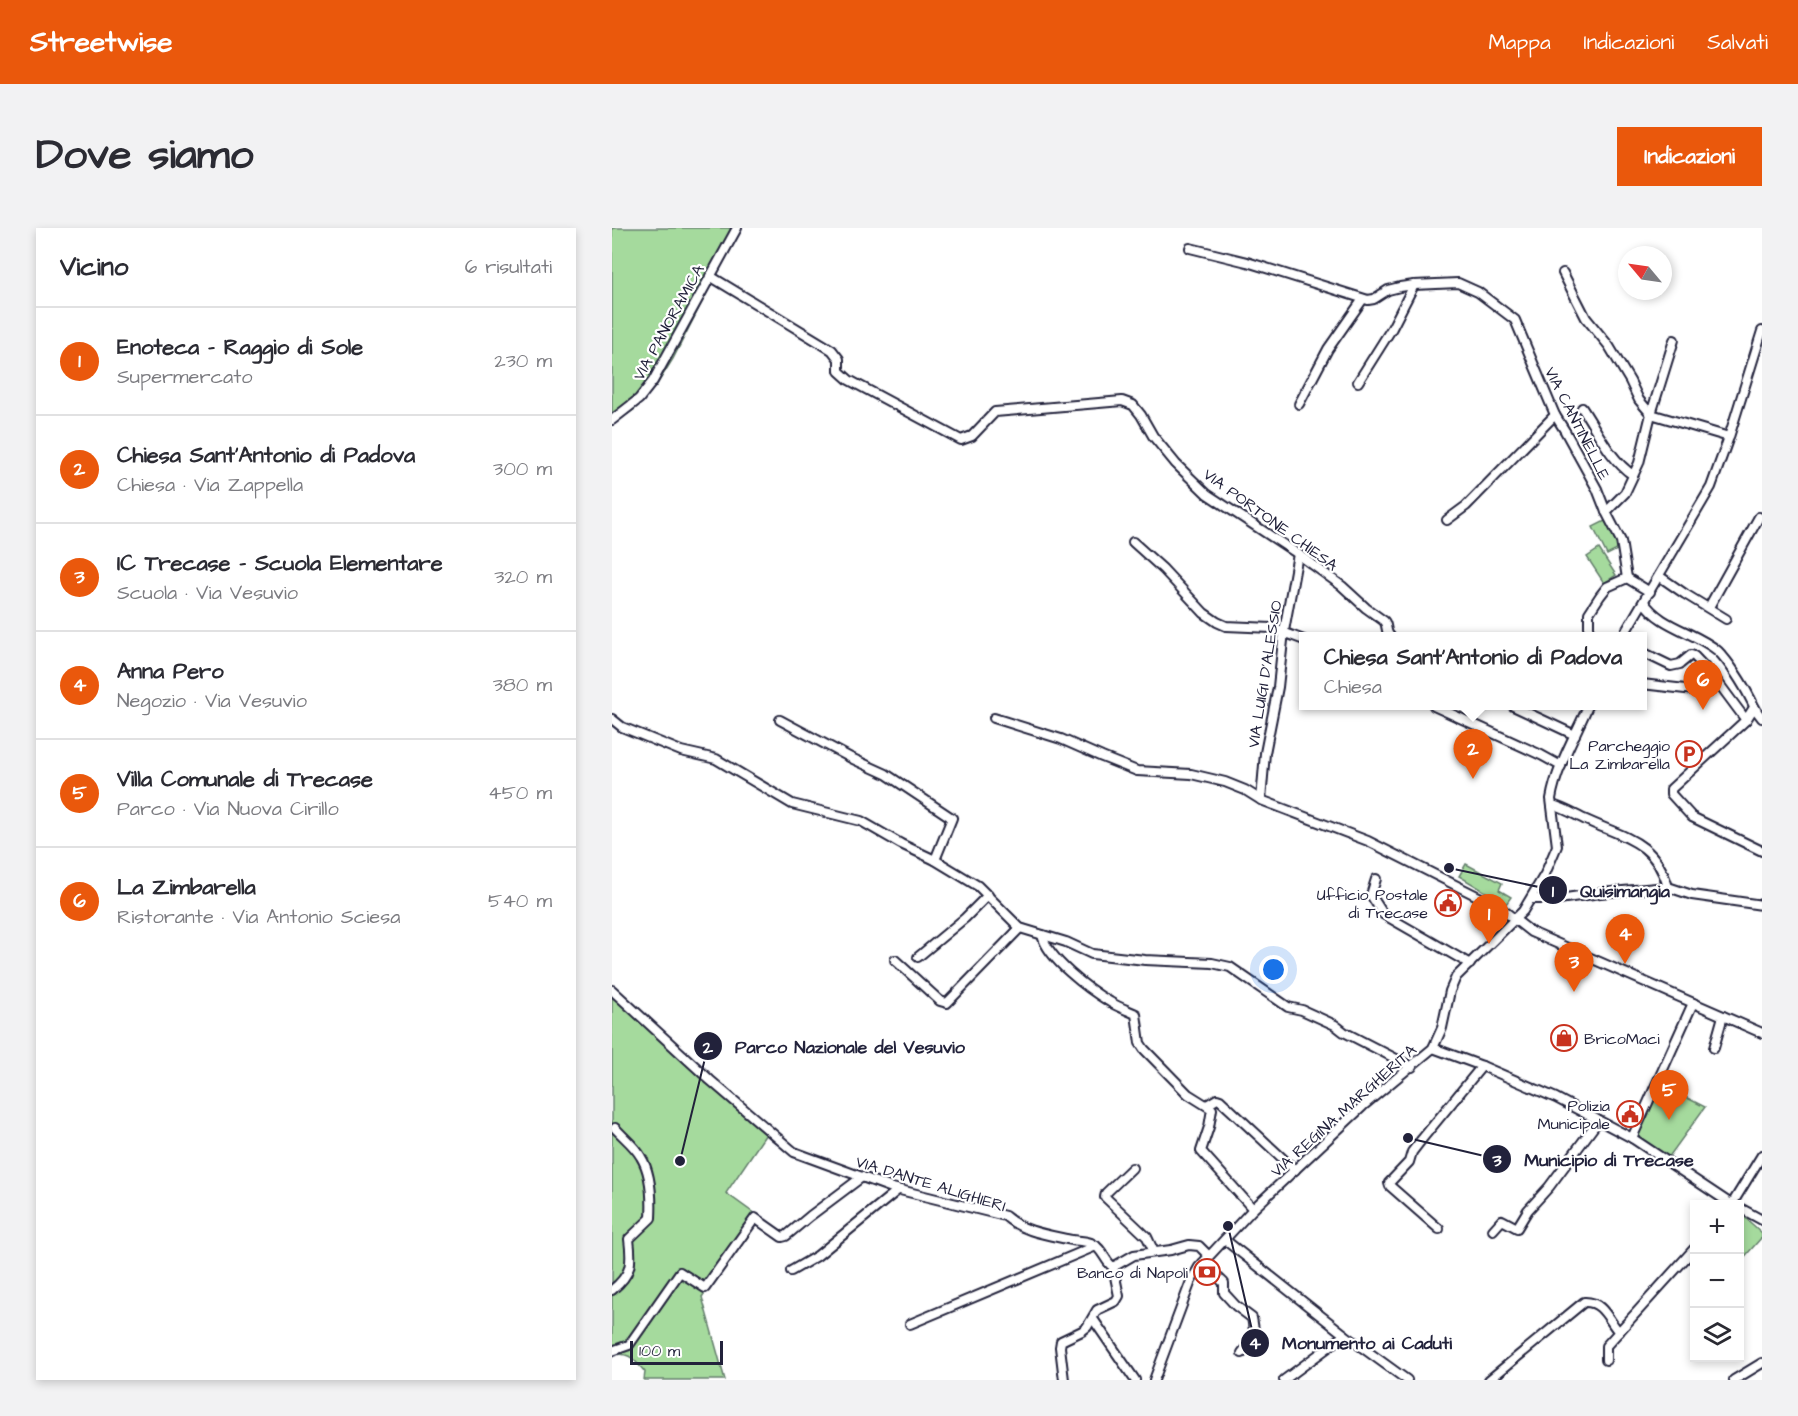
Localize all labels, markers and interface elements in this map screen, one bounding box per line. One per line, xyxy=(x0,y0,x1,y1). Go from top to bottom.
text: Streetwise xyxy=(30,23,172,62)
text: Mappa xyxy=(1488,28,1551,57)
text: Indicazioni xyxy=(1584,28,1674,57)
text: Salvati xyxy=(1707,28,1768,57)
text: Dove siamo xyxy=(36,127,253,185)
button: Indicazioni xyxy=(1617,127,1762,186)
north arrow xyxy=(1618,246,1672,300)
text: Vicino xyxy=(60,249,128,285)
text: 6 risultati xyxy=(465,253,552,281)
street label: VIA PANORAMICA xyxy=(628,261,710,384)
text: Enoteca - Raggio di Sole xyxy=(117,332,363,363)
text: 1 xyxy=(78,347,81,375)
text: 230 m xyxy=(494,347,552,375)
text: Supermercato xyxy=(117,363,253,391)
street label: VIA CANTINELLE xyxy=(1539,363,1615,484)
text: Chiesa Sant'Antonio di Padova xyxy=(117,440,415,471)
text: 2 xyxy=(74,455,85,483)
text: 300 m xyxy=(493,455,552,483)
street label: VIA PORTONE CHIESA xyxy=(1199,463,1342,576)
text: Chiesa · Via Zappella xyxy=(117,471,303,499)
text: IC Trecase - Scuola Elementare xyxy=(117,548,443,579)
text: 3 xyxy=(74,563,85,591)
text: 320 m xyxy=(494,563,552,591)
text: Scuola · Via Vesuvio xyxy=(117,579,298,607)
street label: VIA LUIGI D'ALESSIO xyxy=(1242,599,1288,749)
popup xyxy=(1299,632,1647,710)
text: Chiesa Sant'Antonio di Padova xyxy=(1324,642,1622,673)
text: Anna Pero xyxy=(117,656,224,687)
pin: 6 xyxy=(1684,660,1722,710)
text: 4 xyxy=(73,671,86,699)
text: 380 m xyxy=(493,671,552,699)
text: Chiesa xyxy=(1324,673,1382,701)
text: Negozio · Via Vesuvio xyxy=(117,687,307,715)
pin: 2 xyxy=(1454,730,1492,779)
place label: Parcheggio La Zimbarella xyxy=(1569,735,1670,775)
parking icon: Parcheggio La Zimbarella xyxy=(1674,739,1704,769)
text: Villa Comunale di Trecase xyxy=(117,764,373,795)
text: 5 xyxy=(72,779,87,807)
text: 450 m xyxy=(488,779,552,807)
text: Parco · Via Nuova Cirillo xyxy=(117,795,339,823)
text: La Zimbarella xyxy=(117,872,256,903)
callout: Quisimangia xyxy=(1538,872,1682,908)
text: 1 xyxy=(1552,879,1555,904)
text: Quisimangia xyxy=(1580,879,1671,905)
place label: Ufficio Postale di Trecase xyxy=(1317,884,1428,924)
text: 6 xyxy=(73,887,86,915)
text: 540 m xyxy=(488,887,552,915)
public building icon: Ufficio Postale di Trecase xyxy=(1433,888,1463,918)
pin: 1 xyxy=(1470,894,1508,944)
text: Ristorante · Via Antonio Sciesa xyxy=(117,903,400,931)
pin: 4 xyxy=(1606,914,1644,964)
pin: 3 xyxy=(1554,942,1594,992)
your location xyxy=(1259,955,1288,984)
shop icon: BricoMaci xyxy=(1549,1023,1579,1053)
callout: Parco Nazionale del Vesuvio xyxy=(693,1028,976,1064)
place label: BricoMaci xyxy=(1584,1028,1660,1050)
text: 2 xyxy=(702,1035,714,1060)
text: Parco Nazionale del Vesuvio xyxy=(735,1035,966,1060)
street label: VIA REGINA MARGHERITA xyxy=(1266,1039,1421,1182)
pin: 5 xyxy=(1650,1070,1688,1120)
place label: Polizia Municipale xyxy=(1537,1095,1610,1135)
public building icon: Polizia Municipale xyxy=(1615,1099,1645,1129)
callout: Municipio di Trecase xyxy=(1482,1141,1705,1177)
text: 3 xyxy=(1491,1148,1502,1173)
text: Municipio di Trecase xyxy=(1524,1148,1694,1173)
street label: VIA DANTE ALIGHIERI xyxy=(853,1151,1008,1217)
map controls xyxy=(1690,1200,1744,1362)
button: + xyxy=(1690,1200,1744,1254)
button: − xyxy=(1690,1254,1744,1308)
bank icon: Banco di Napoli xyxy=(1192,1257,1222,1287)
place label: Banco di Napoli xyxy=(1077,1262,1189,1284)
button: layers xyxy=(1690,1308,1744,1362)
callout: Monumento ai Caduti xyxy=(1240,1325,1464,1361)
text: 4 xyxy=(1249,1331,1262,1356)
text: Monumento ai Caduti xyxy=(1282,1331,1452,1356)
scale bar xyxy=(630,1338,723,1366)
text: 100 m xyxy=(639,1340,680,1362)

